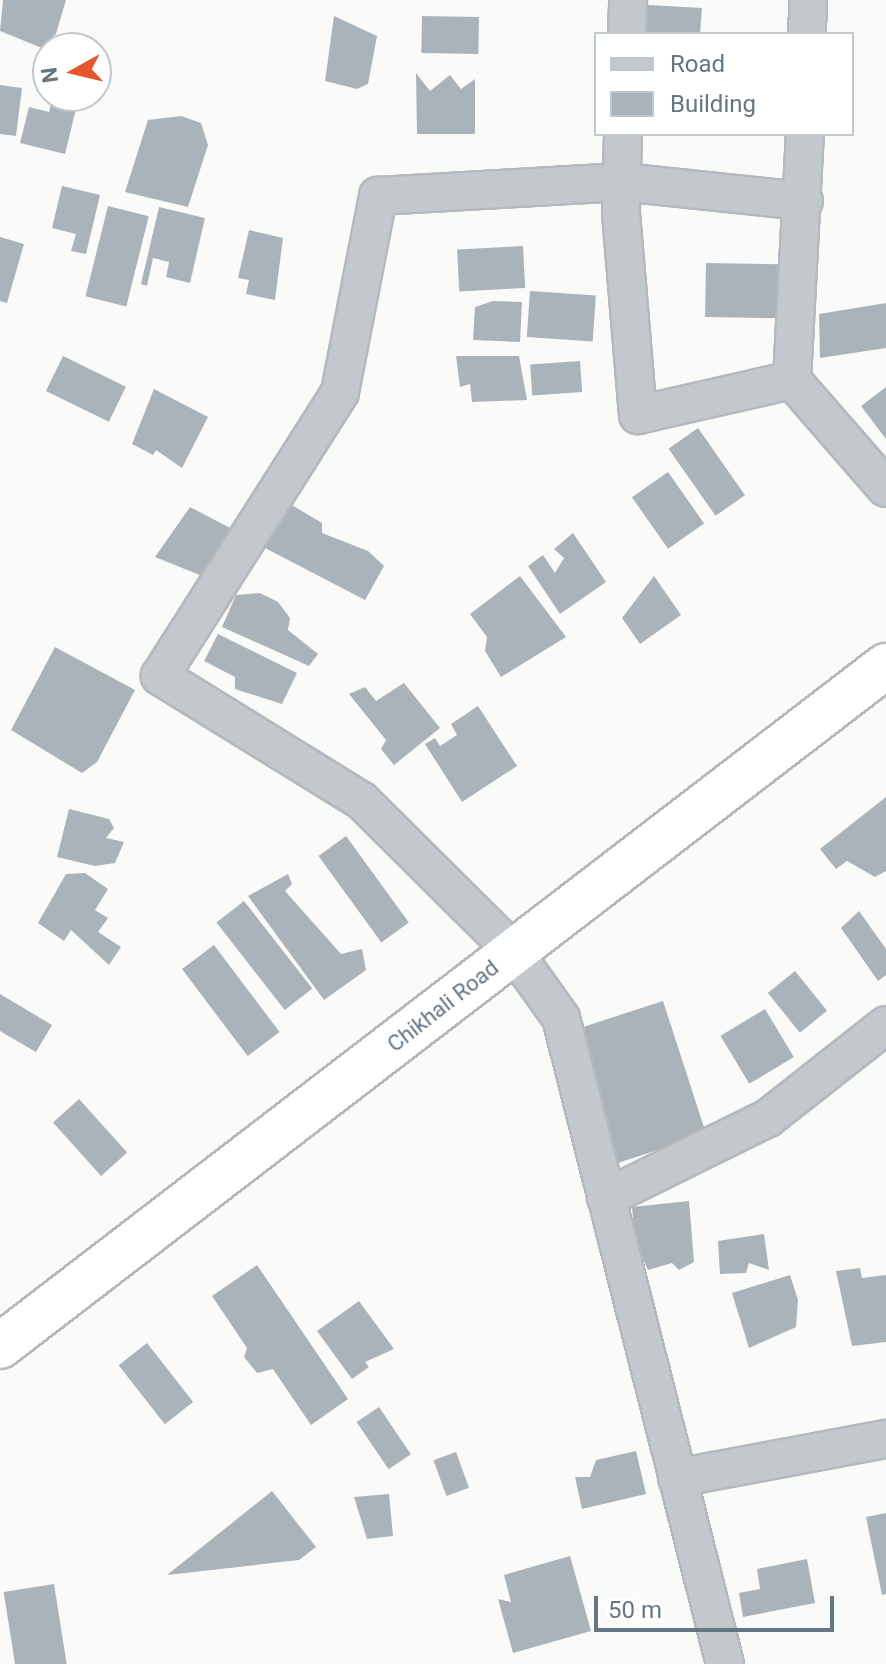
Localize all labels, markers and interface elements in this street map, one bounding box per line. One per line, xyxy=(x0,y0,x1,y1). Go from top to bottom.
north arrow xyxy=(32,32,112,112)
legend xyxy=(594,32,854,136)
text: Road xyxy=(670,50,725,78)
text: N xyxy=(36,66,63,85)
text: Building xyxy=(670,90,756,118)
street label: Chikhali Road xyxy=(382,954,504,1058)
scale bar xyxy=(598,1580,838,1630)
text: 50 m xyxy=(608,1596,662,1624)

